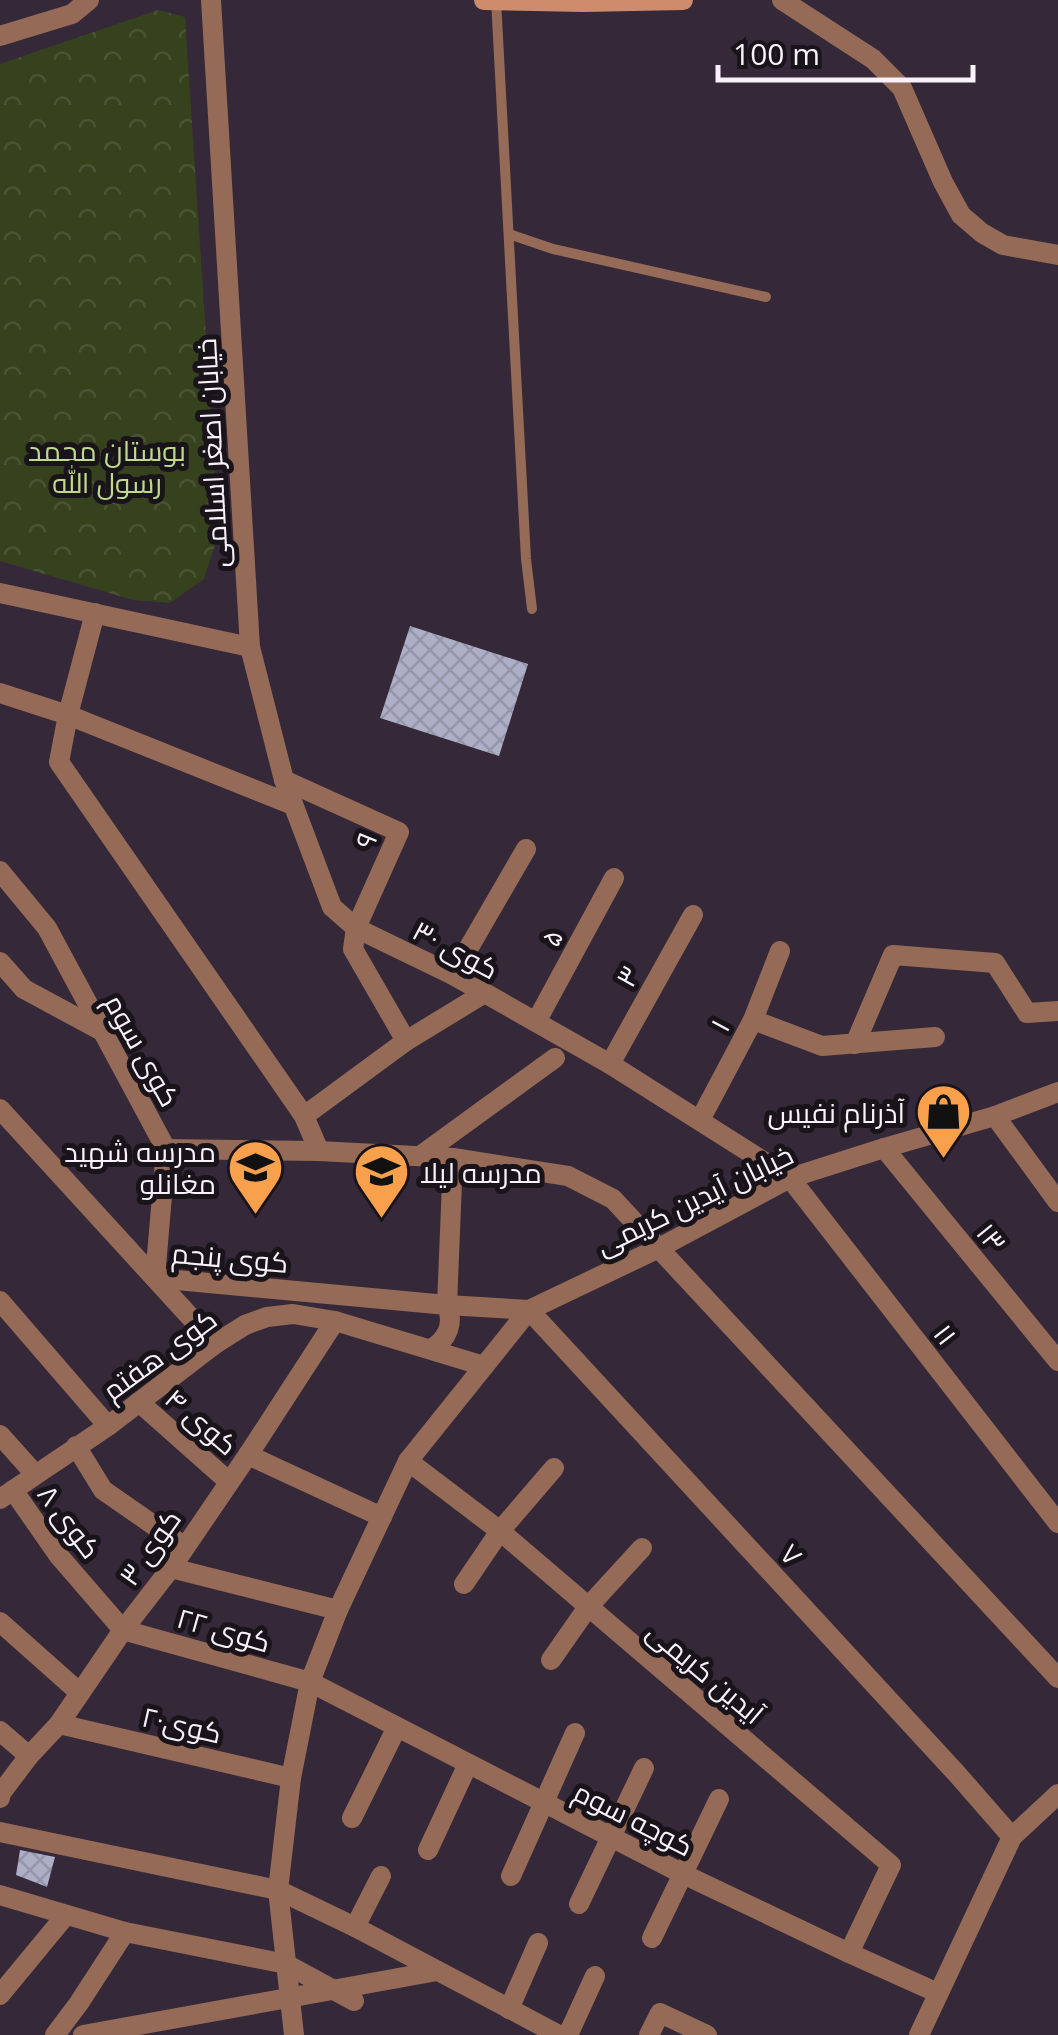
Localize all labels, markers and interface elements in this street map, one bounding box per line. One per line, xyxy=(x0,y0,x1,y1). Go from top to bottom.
scale bar xyxy=(718,20,973,82)
text: 100 m xyxy=(733,33,820,74)
street label: خیابان اصغر اسلامی xyxy=(186,337,236,569)
park label: بوستان محمد رسول الله xyxy=(28,431,186,501)
street label: ۹ xyxy=(345,826,385,854)
street label: کوی ۳۰ xyxy=(406,911,506,987)
street label: ۵ xyxy=(531,921,571,953)
street label: ۳ xyxy=(606,959,648,993)
street label: کوی سوم xyxy=(95,987,189,1114)
street label: ۱ xyxy=(700,1012,738,1038)
shop icon: آذرنام نفیس xyxy=(914,1082,974,1161)
place label: آذرنام نفیس xyxy=(768,1093,905,1133)
place label: مدرسه شهید مغانلو xyxy=(64,1132,216,1202)
street label: خیابان آیدین کریمی xyxy=(589,1135,799,1263)
school or university icon: مدرسه شهید مغانلو xyxy=(225,1137,285,1216)
school or university icon: مدرسه لیلا xyxy=(351,1142,411,1221)
place label: مدرسه لیلا xyxy=(420,1153,542,1191)
street label: ۱۳ xyxy=(969,1214,1015,1260)
street label: کوی پنجم xyxy=(170,1233,290,1283)
street label: کوی هفتم xyxy=(94,1300,225,1410)
street label: ۱۱ xyxy=(926,1315,966,1353)
street label: کوی ۴ xyxy=(158,1379,246,1463)
street label: کوی ۸ xyxy=(30,1476,110,1566)
street label: کوی ۳ xyxy=(109,1501,189,1593)
street label: ۷ xyxy=(772,1535,812,1573)
street label: کوی ۲۲ xyxy=(173,1598,275,1660)
street label: آیدین کریمی xyxy=(640,1612,773,1732)
street label: کوی۲۰ xyxy=(138,1696,226,1752)
street label: کوچه سوم xyxy=(567,1772,700,1866)

